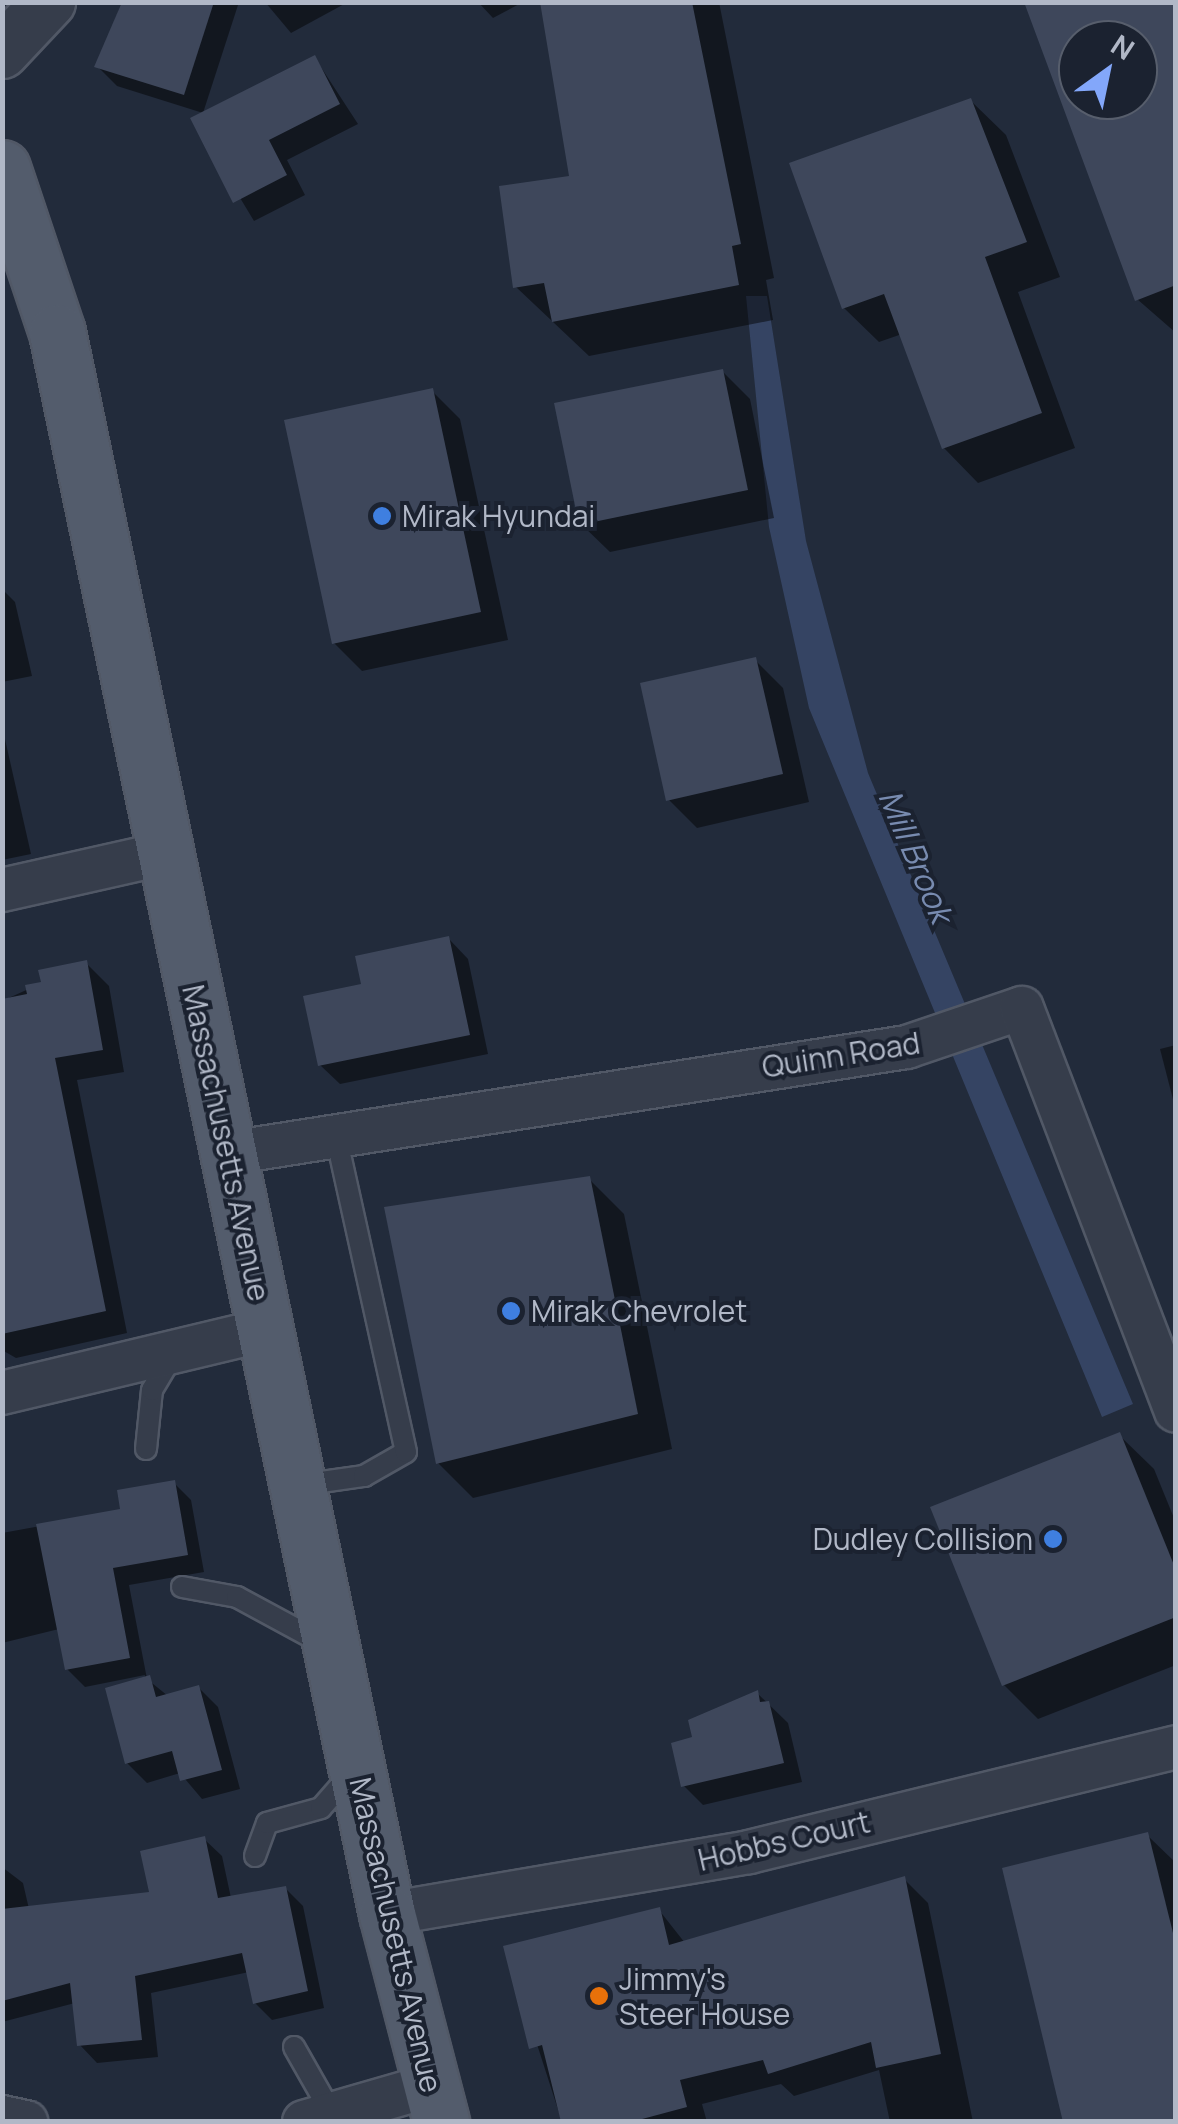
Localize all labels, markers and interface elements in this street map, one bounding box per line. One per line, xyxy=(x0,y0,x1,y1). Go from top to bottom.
north arrow xyxy=(1058,20,1158,120)
text: N xyxy=(1104,25,1142,68)
place label: Mirak Hyundai xyxy=(402,498,595,534)
marker: Mirak Hyundai xyxy=(371,505,393,527)
water label: Mill Brook xyxy=(871,784,961,928)
street label: Massachusetts Avenue xyxy=(175,982,277,1304)
street label: Quinn Road xyxy=(760,1025,922,1085)
place label: Mirak Chevrolet xyxy=(531,1293,747,1329)
marker: Mirak Chevrolet xyxy=(500,1300,522,1322)
place label: Dudley Collision xyxy=(813,1521,1033,1557)
marker: Dudley Collision xyxy=(1042,1528,1064,1550)
street label: Massachusetts Avenue xyxy=(342,1774,450,2096)
street label: Hobbs Court xyxy=(695,1804,873,1878)
place label: Jimmy's Steer House xyxy=(619,1961,790,2032)
marker: Jimmy's Steer House xyxy=(588,1985,610,2007)

